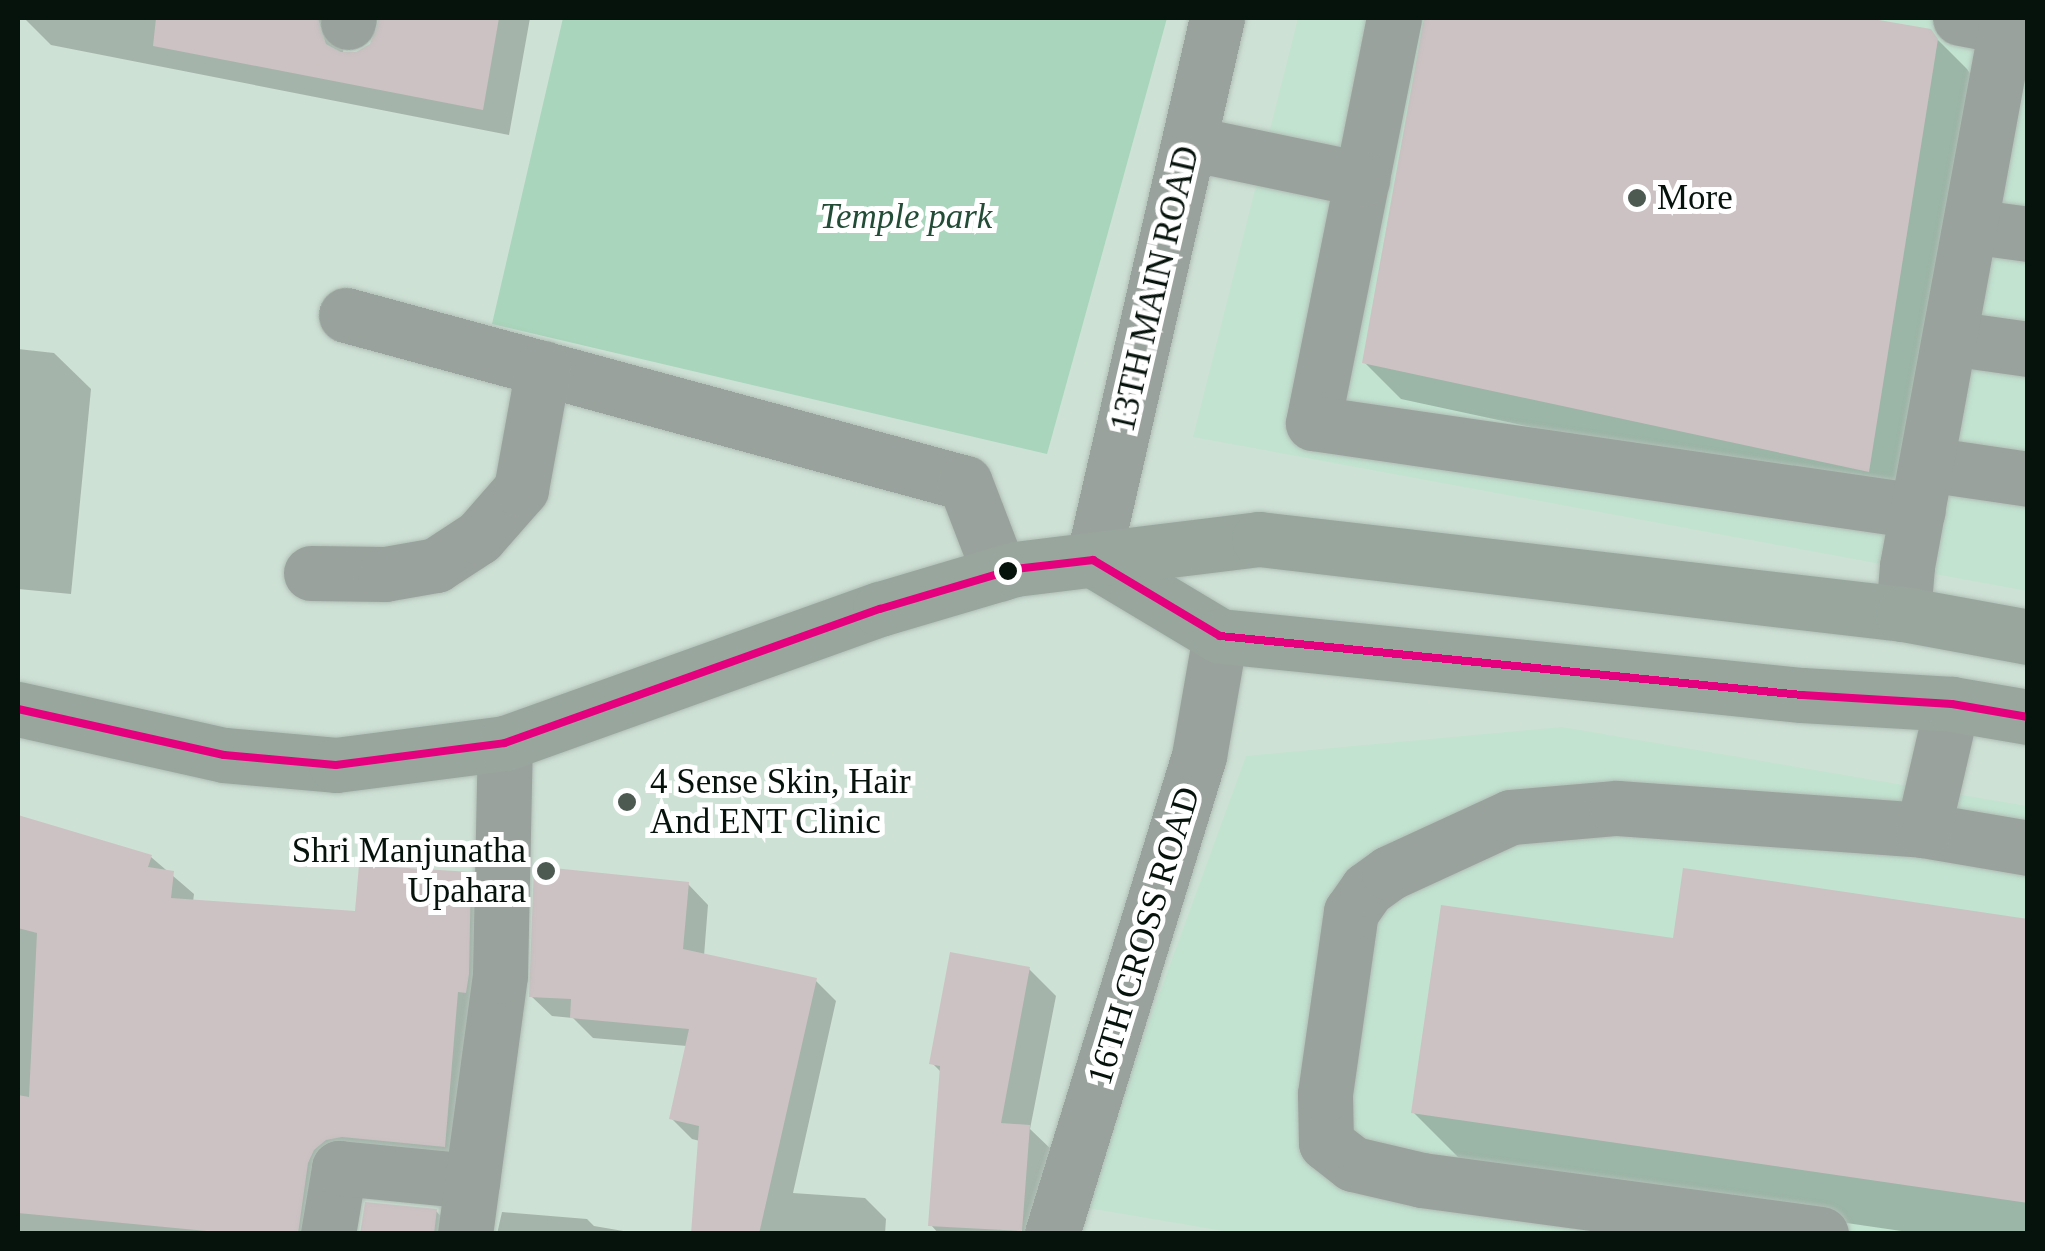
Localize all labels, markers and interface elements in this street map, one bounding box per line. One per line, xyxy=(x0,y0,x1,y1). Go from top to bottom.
street label: 13TH MAIN ROAD xyxy=(1102,142,1208,436)
place label: More xyxy=(1657,177,1733,219)
marker: More xyxy=(1626,187,1648,209)
park label: Temple park xyxy=(820,196,992,238)
unlabelled marker xyxy=(998,561,1018,581)
place label: 4 Sense Skin, Hair And ENT Clinic xyxy=(650,761,911,843)
street label: 16TH CROSS ROAD xyxy=(1079,782,1209,1090)
marker: 4 Sense Skin, Hair And ENT Clinic xyxy=(614,789,640,815)
place label: Shri Manjunatha Upahara xyxy=(292,830,526,912)
marker: Shri Manjunatha Upahara xyxy=(535,860,557,882)

